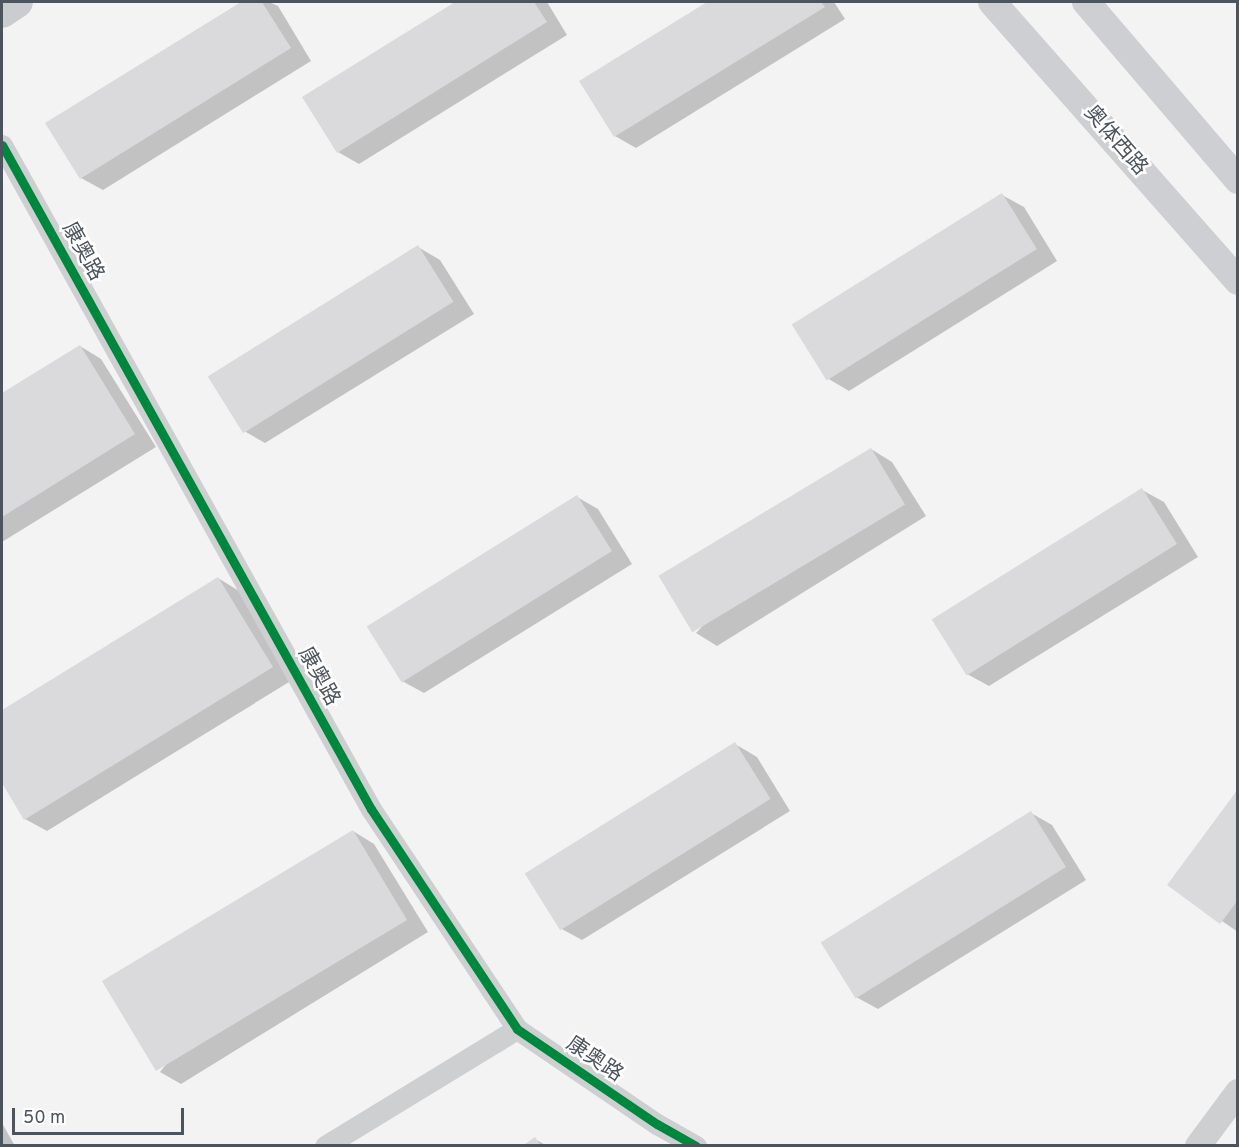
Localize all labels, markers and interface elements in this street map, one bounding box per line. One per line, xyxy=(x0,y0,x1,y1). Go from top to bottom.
street label: 奥体西路 xyxy=(1078,101,1152,181)
street label: 康奥路 xyxy=(56,218,108,286)
street label: 康奥路 xyxy=(292,643,344,711)
street label: 康奥路 xyxy=(561,1032,627,1088)
scale bar xyxy=(15,1096,188,1134)
text: 50 m xyxy=(23,1107,65,1130)

